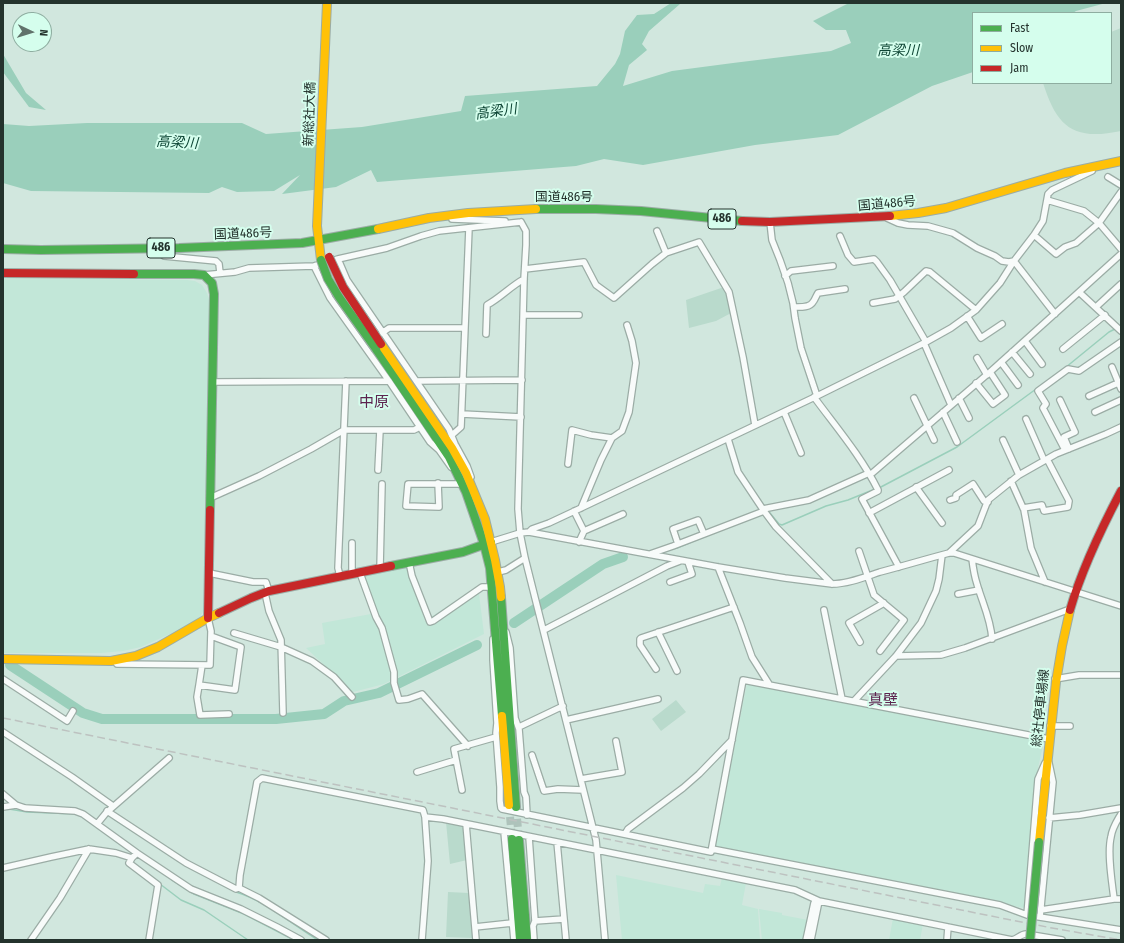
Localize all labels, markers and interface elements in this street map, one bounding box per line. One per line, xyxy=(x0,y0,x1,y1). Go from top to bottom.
north arrow xyxy=(12,12,52,52)
legend xyxy=(972,12,1112,84)
text: Fast xyxy=(1010,21,1029,35)
text: N xyxy=(37,29,50,37)
text: Slow xyxy=(1010,41,1033,55)
water label: 高梁川 xyxy=(877,43,919,59)
text: Jam xyxy=(1010,61,1028,75)
street label: 新総社大橋 xyxy=(301,81,319,147)
water label: 高梁川 xyxy=(474,101,518,123)
water label: 高梁川 xyxy=(156,134,198,152)
street label: 国道486号 xyxy=(535,189,593,205)
street label: 国道486号 xyxy=(857,194,917,214)
road number: 486 xyxy=(708,209,736,229)
street label: 国道486号 xyxy=(214,225,272,243)
road number: 486 xyxy=(147,238,175,258)
district label: 中原 xyxy=(359,394,389,412)
street label: 総社停車場線 xyxy=(1029,668,1053,748)
district label: 真壁 xyxy=(868,692,898,710)

